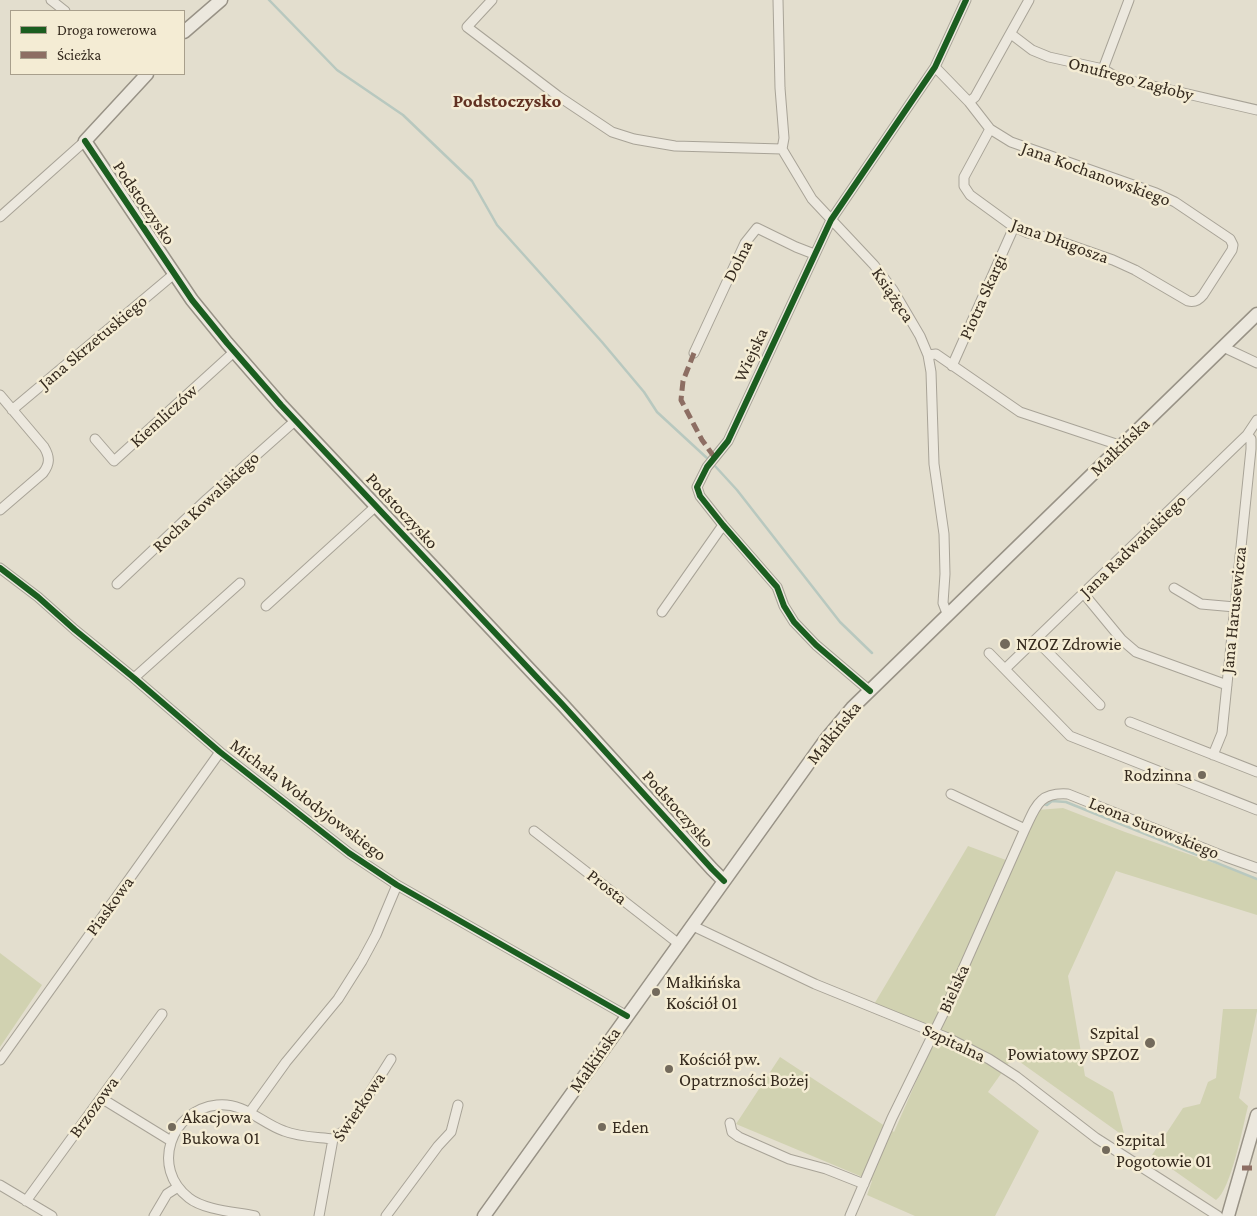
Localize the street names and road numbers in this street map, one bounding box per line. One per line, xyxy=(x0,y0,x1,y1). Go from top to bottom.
street label: Onufrego Zagłoby xyxy=(1066,52,1196,106)
street label: Jana Kochanowskiego xyxy=(1019,137,1173,211)
street label: Podstoczysko xyxy=(108,157,180,249)
street label: Jana Długosza xyxy=(1008,213,1112,269)
street label: Dolna xyxy=(718,237,758,285)
street label: Piotra Skargi xyxy=(955,251,1011,343)
street label: Książęca xyxy=(867,263,919,327)
street label: Jana Skrzetuskiego xyxy=(34,290,152,394)
street label: Wiejska xyxy=(729,325,773,385)
street label: Kiemliczów xyxy=(126,380,202,452)
street label: Małkińska xyxy=(1086,413,1154,481)
street label: Rocha Kowalskiego xyxy=(148,447,264,557)
street label: Podstoczysko xyxy=(361,468,443,554)
street label: Jana Radwańskiego xyxy=(1075,490,1191,602)
street label: Jana Harusewicza xyxy=(1217,545,1251,675)
street label: Małkińska xyxy=(802,697,866,769)
street label: Michała Wołodyjowskiego xyxy=(226,734,390,866)
street label: Podstoczysko xyxy=(638,766,718,852)
street label: Leona Surowskiego xyxy=(1086,792,1222,864)
street label: Prosta xyxy=(583,865,631,909)
street label: Piaskowa xyxy=(81,872,139,940)
street label: Bielska xyxy=(934,961,974,1017)
street label: Szpitalna xyxy=(919,1019,989,1067)
street label: Małkińska xyxy=(565,1023,625,1097)
street label: Świerkowa xyxy=(328,1068,390,1146)
street label: Brzozowa xyxy=(64,1072,124,1142)

